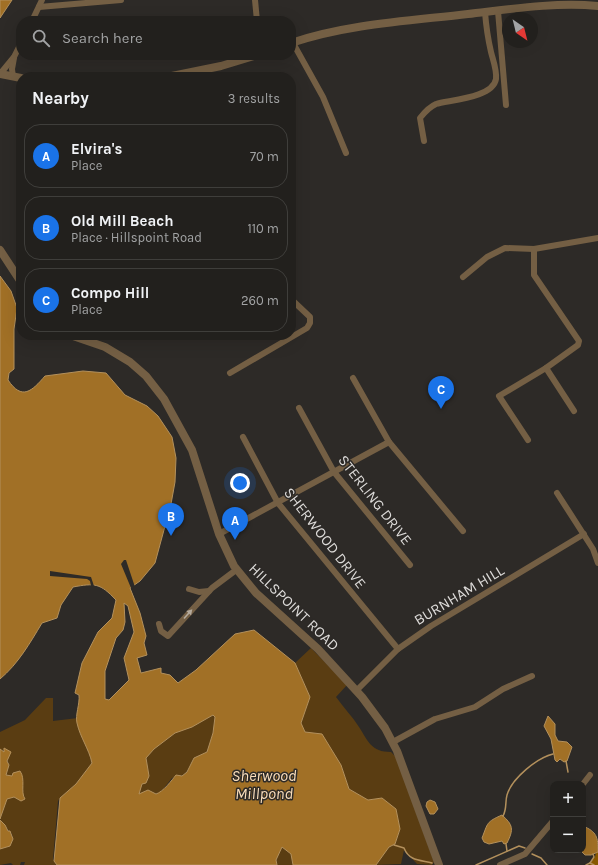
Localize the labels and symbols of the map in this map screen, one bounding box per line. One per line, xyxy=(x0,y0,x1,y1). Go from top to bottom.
north arrow xyxy=(502,12,538,48)
pin: C xyxy=(428,376,454,409)
street label: STERLING DRIVE xyxy=(334,451,416,549)
your location xyxy=(230,473,250,493)
street label: SHERWOOD DRIVE xyxy=(280,484,370,592)
pin: B xyxy=(158,503,184,536)
pin: A xyxy=(222,507,248,540)
street label: HILLSPOINT ROAD xyxy=(245,559,343,655)
street label: BURNHAM HILL xyxy=(411,561,507,629)
one-way arrow xyxy=(184,608,193,619)
water label: Sherwood Millpond xyxy=(231,766,297,803)

